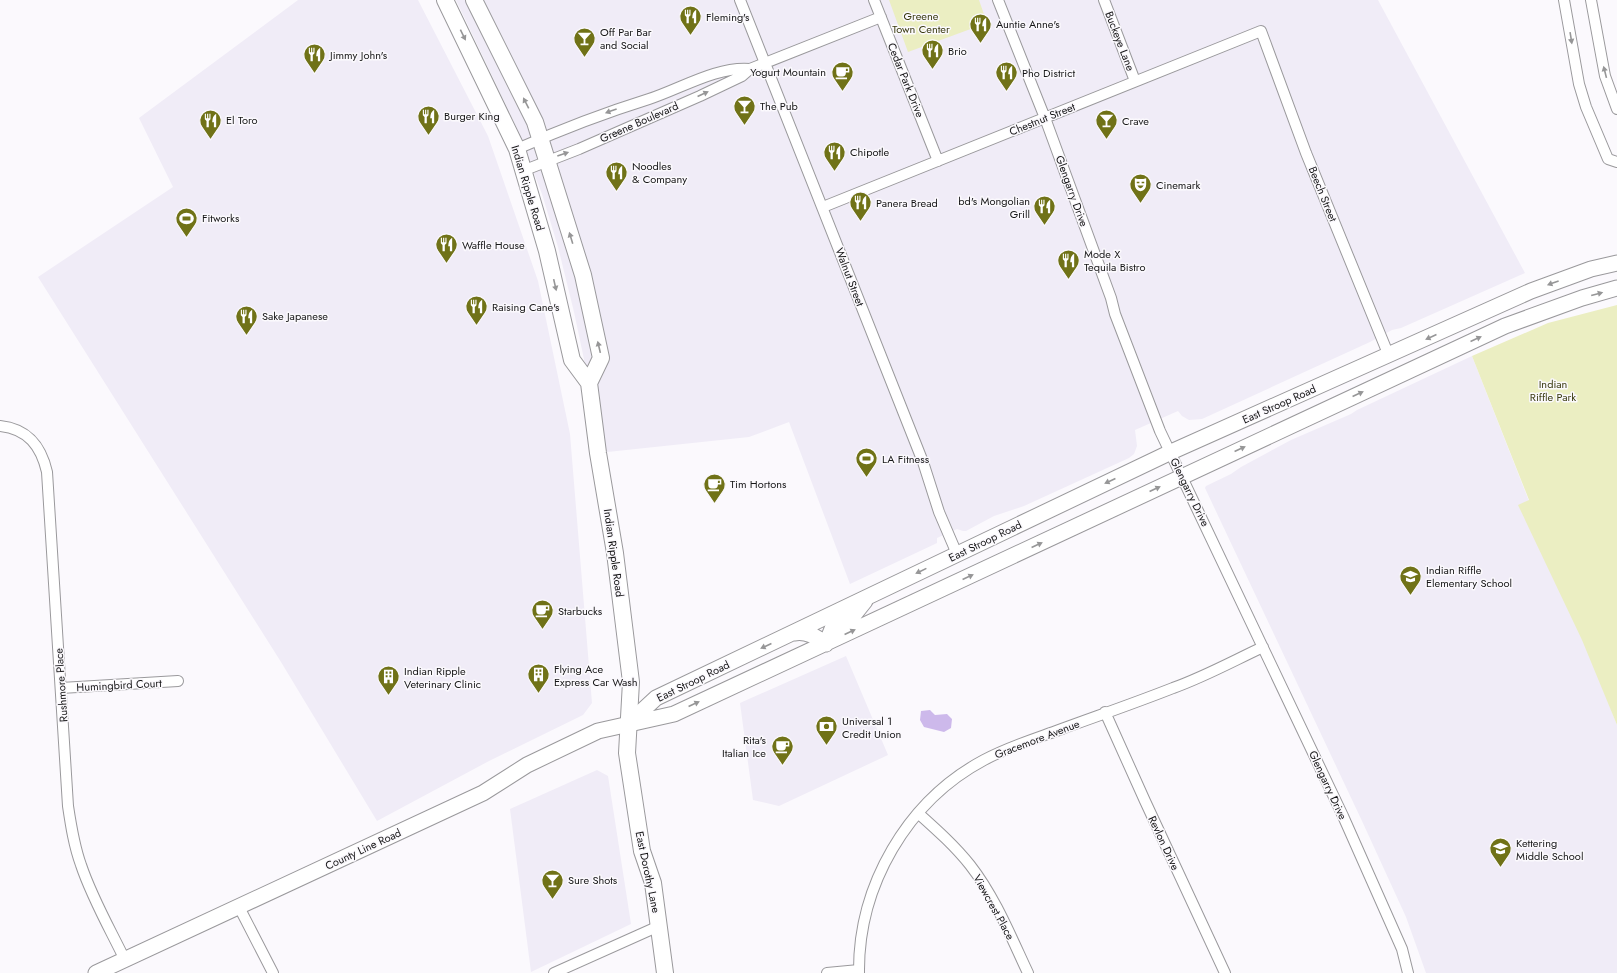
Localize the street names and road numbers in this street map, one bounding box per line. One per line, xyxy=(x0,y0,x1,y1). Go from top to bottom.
street label: Buckeye Lane xyxy=(1101,9,1139,73)
street label: Cedar Park Drive xyxy=(884,40,928,120)
street label: Greene Boulevard xyxy=(597,98,681,146)
street label: Chestnut Street xyxy=(1007,98,1078,139)
street label: Indian Ripple Road xyxy=(507,143,549,233)
street label: Glengarry Drive xyxy=(1052,153,1092,229)
street label: Beech Street xyxy=(1305,164,1341,224)
street label: Walnut Street xyxy=(832,245,869,309)
street label: East Stroop Road xyxy=(1240,381,1318,427)
street label: Glengarry Drive xyxy=(1166,455,1214,529)
street label: Indian Ripple Road xyxy=(600,508,628,598)
street label: East Stroop Road xyxy=(946,516,1024,566)
street label: Rushmore Place xyxy=(50,647,72,723)
street label: East Stroop Road xyxy=(654,656,732,706)
street label: Humingbird Court xyxy=(76,675,162,695)
street label: Gracemore Avenue xyxy=(992,715,1082,763)
street label: Glengarry Drive xyxy=(1305,748,1351,822)
street label: Revlon Drive xyxy=(1144,813,1184,873)
street label: County Line Road xyxy=(322,824,404,874)
street label: East Dorothy Lane xyxy=(632,830,665,915)
street label: Viewcrest Place xyxy=(969,871,1019,943)

